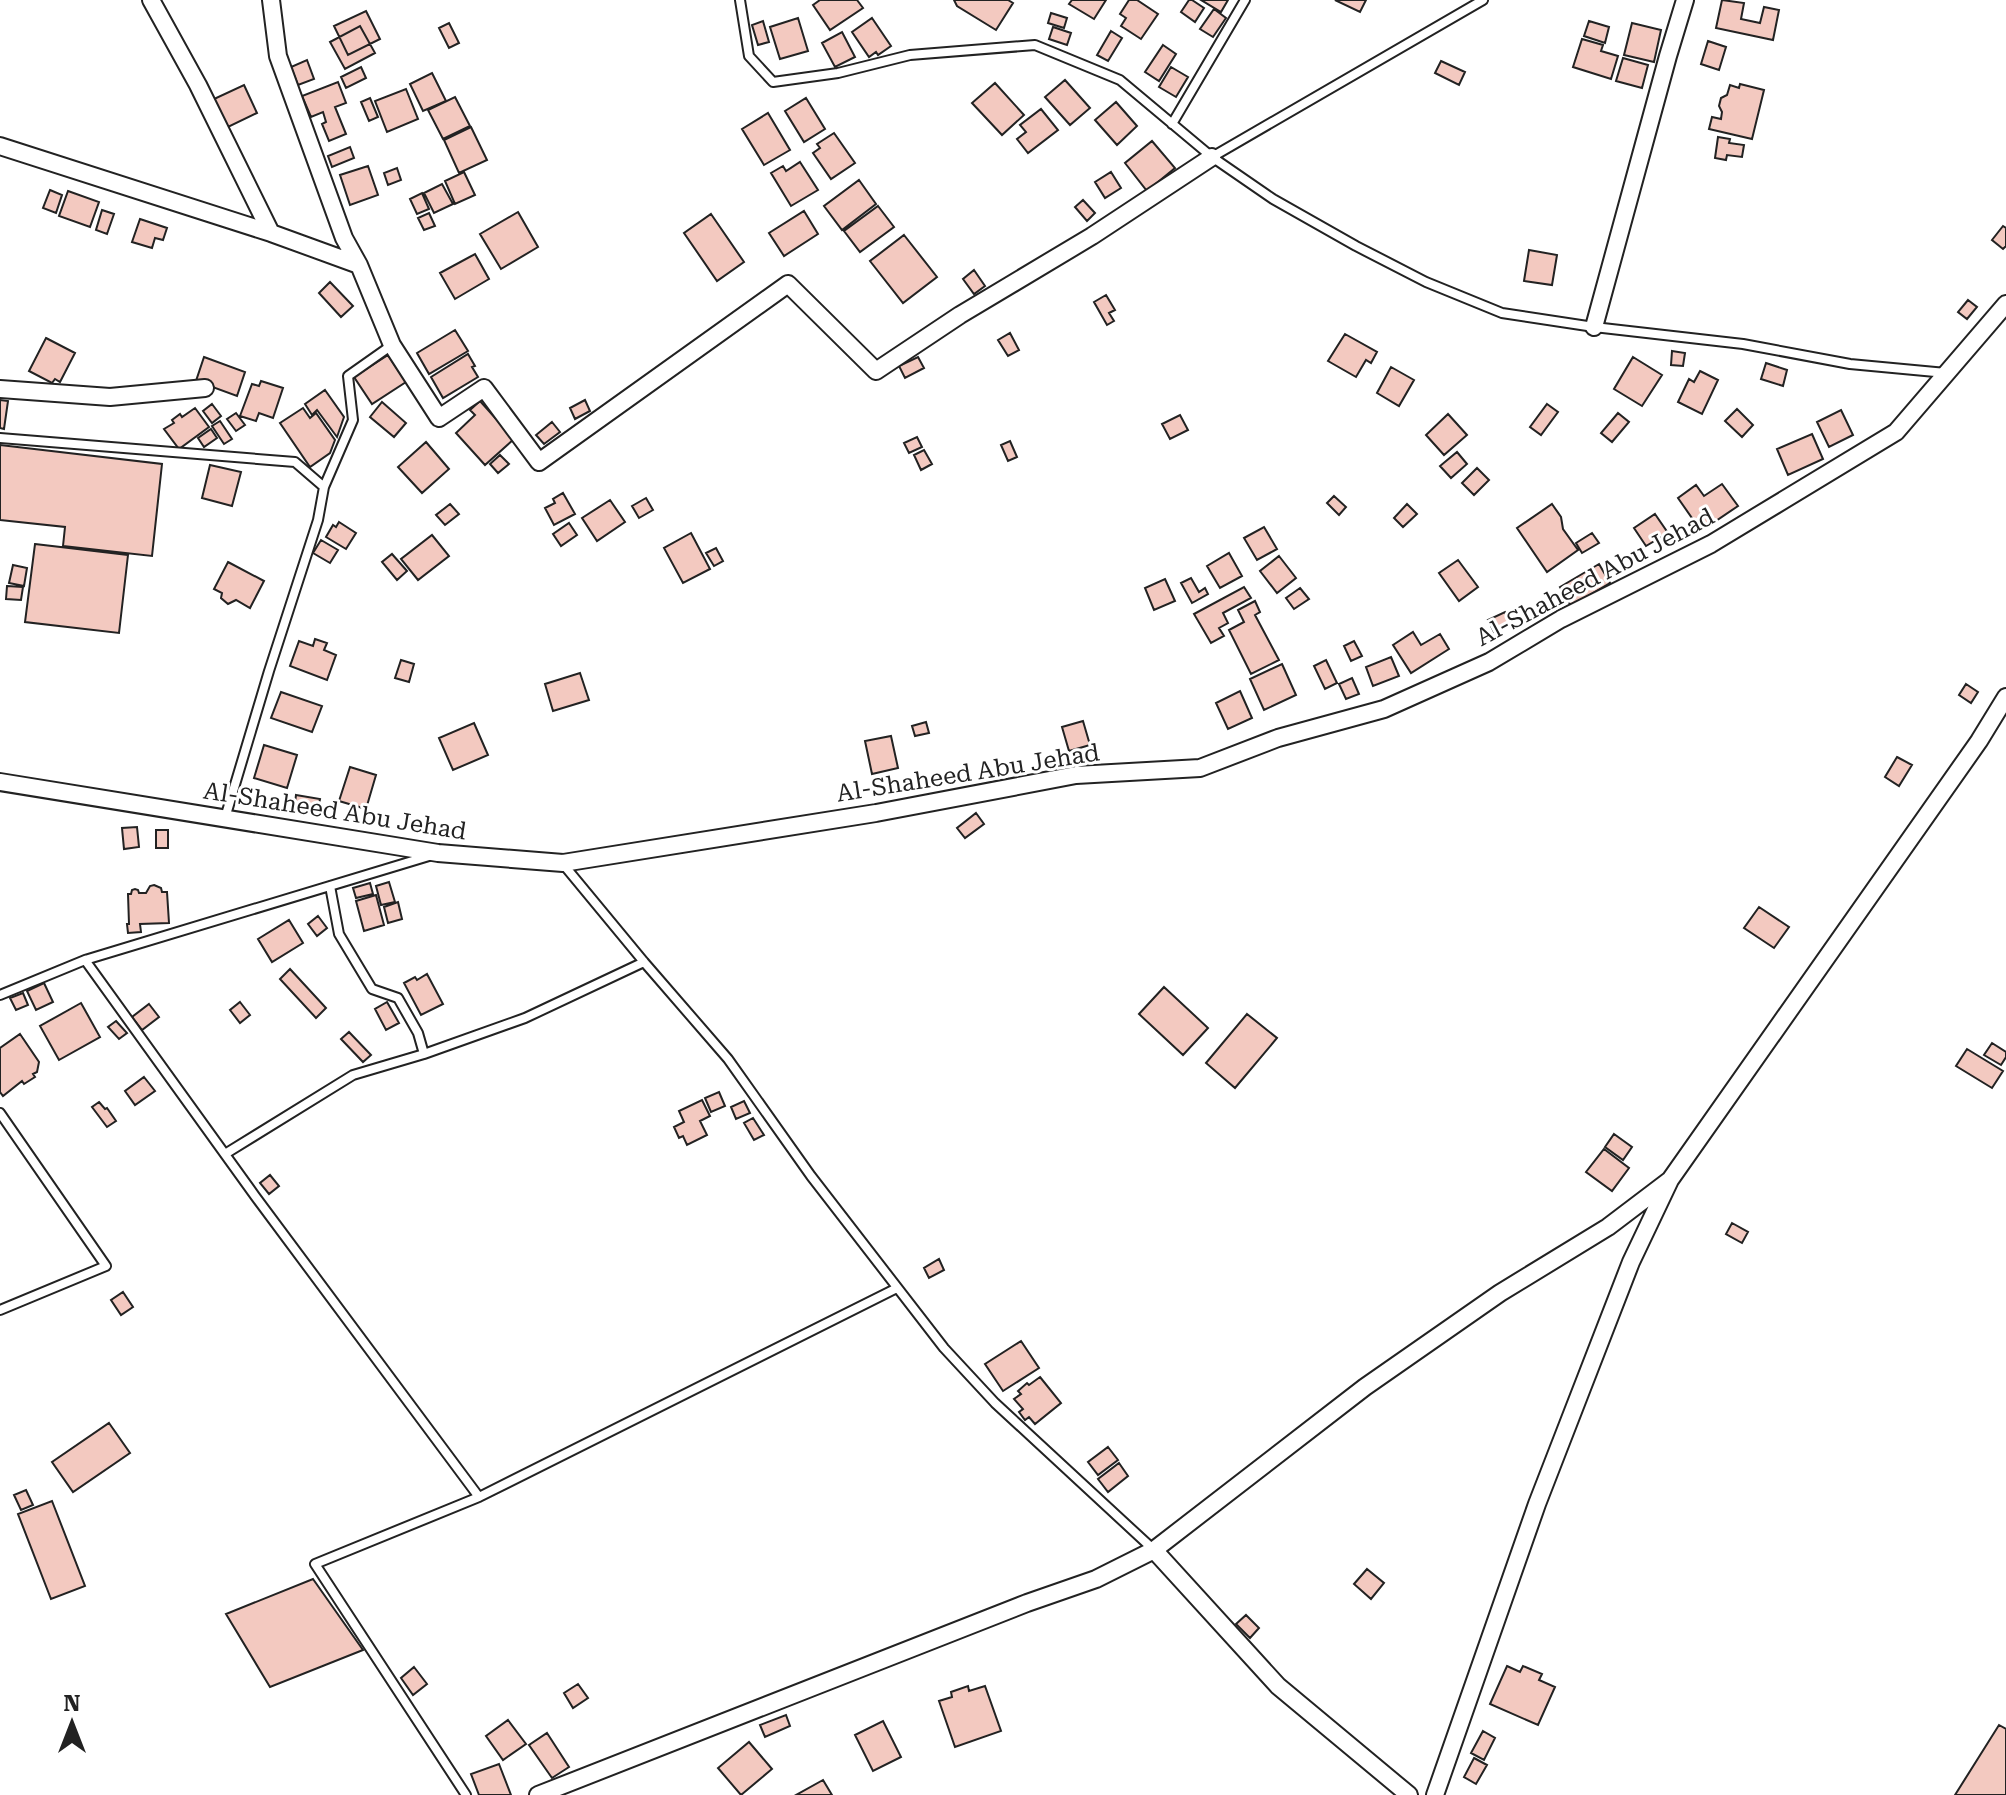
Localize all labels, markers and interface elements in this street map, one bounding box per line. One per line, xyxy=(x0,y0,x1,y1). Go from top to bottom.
street label: Al-Shaheed Abu Jehad xyxy=(1471,502,1719,652)
street label: Al-Shaheed Abu Jehad xyxy=(835,738,1101,808)
street label: Al-Shaheed Abu Jehad xyxy=(202,776,468,846)
north arrow xyxy=(32,1683,112,1763)
text: N xyxy=(64,1691,81,1716)

